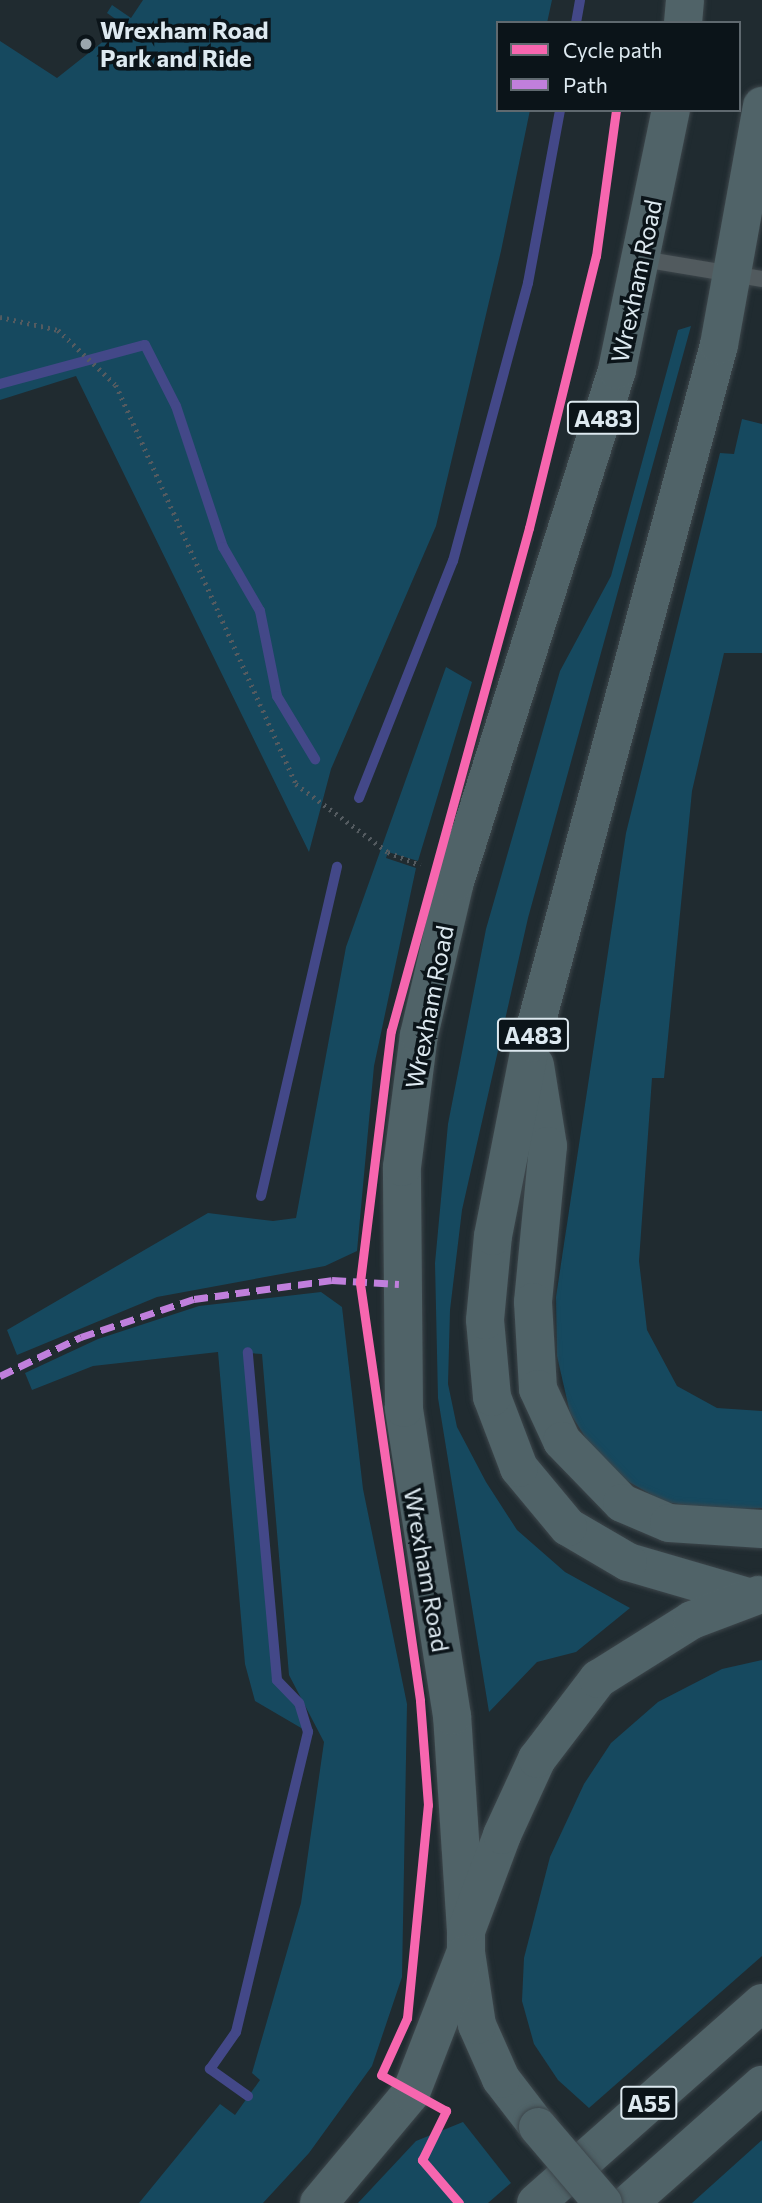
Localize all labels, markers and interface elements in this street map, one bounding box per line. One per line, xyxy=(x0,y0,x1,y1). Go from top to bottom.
place label: Wrexham Road Park and Ride xyxy=(100,16,269,72)
legend xyxy=(496,21,741,112)
marker: Wrexham Road Park and Ride xyxy=(78,36,94,52)
text: Cycle path xyxy=(563,37,662,62)
text: Path xyxy=(563,72,608,97)
street label: Wrexham Road xyxy=(605,197,667,365)
road number: A483 xyxy=(566,398,640,438)
street label: Wrexham Road xyxy=(399,923,459,1091)
road number: A483 xyxy=(496,1016,570,1054)
street label: Wrexham Road xyxy=(398,1486,456,1654)
road number: A55 xyxy=(619,2084,679,2122)

